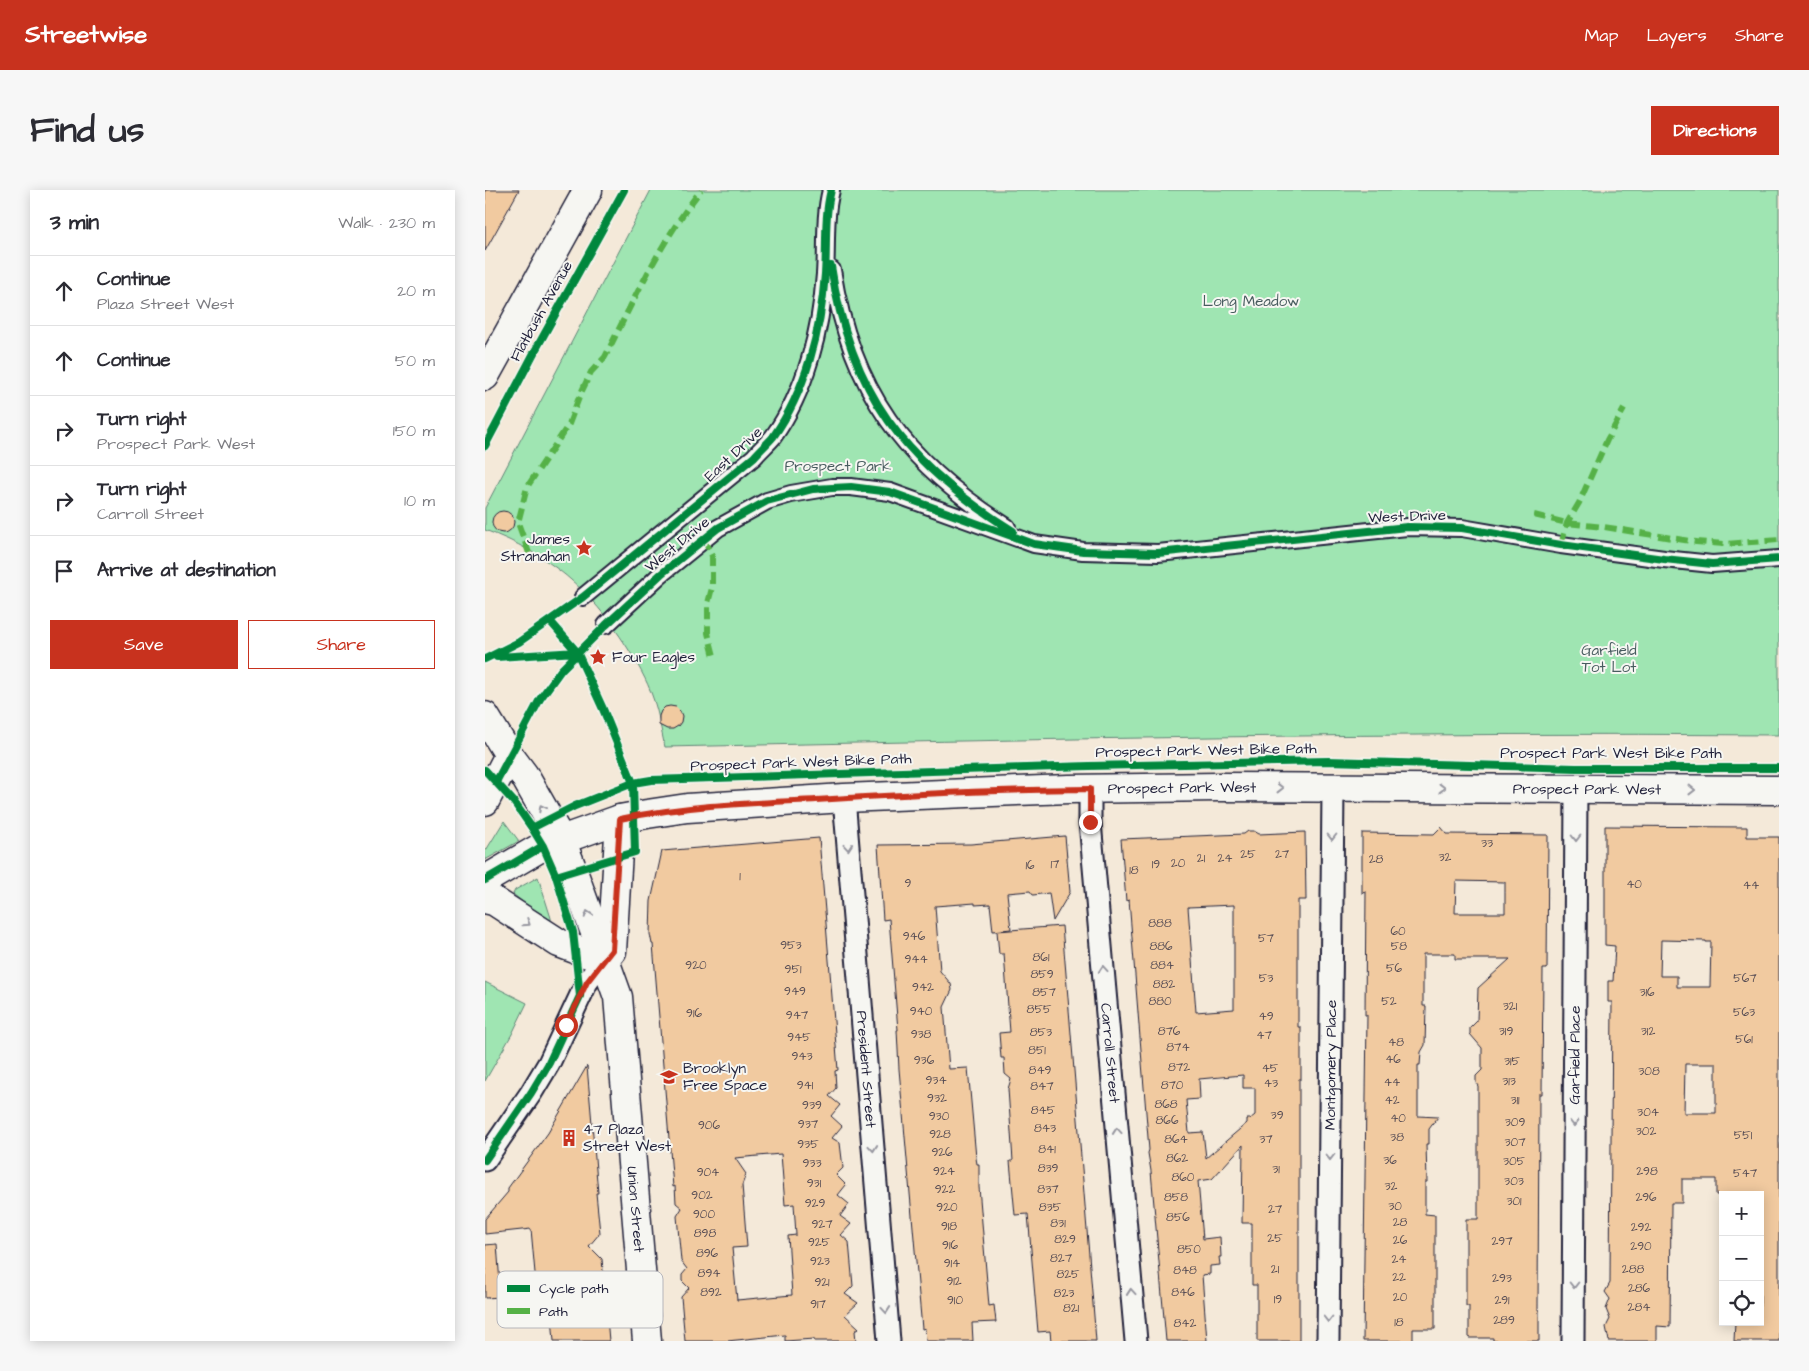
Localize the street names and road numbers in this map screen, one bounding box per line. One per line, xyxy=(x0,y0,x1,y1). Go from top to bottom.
street label: Flatbush Avenue xyxy=(505,257,578,365)
street label: East Drive xyxy=(700,422,767,487)
street label: West Drive xyxy=(1368,505,1446,528)
street label: West Drive xyxy=(640,512,714,577)
street label: Prospect Park West Bike Path xyxy=(1095,738,1317,763)
street label: Prospect Park West Bike Path xyxy=(1500,743,1722,764)
street label: Prospect Park West Bike Path xyxy=(690,748,913,777)
street label: Prospect Park West xyxy=(1108,777,1256,799)
street label: Prospect Park West xyxy=(1513,779,1661,800)
street label: Montgomery Place xyxy=(1320,1000,1343,1130)
street label: Carroll Street xyxy=(1095,1002,1125,1104)
street label: Garfield Place xyxy=(1564,1005,1586,1105)
street label: President Street xyxy=(851,1010,881,1129)
street label: Union Street xyxy=(621,1165,650,1253)

